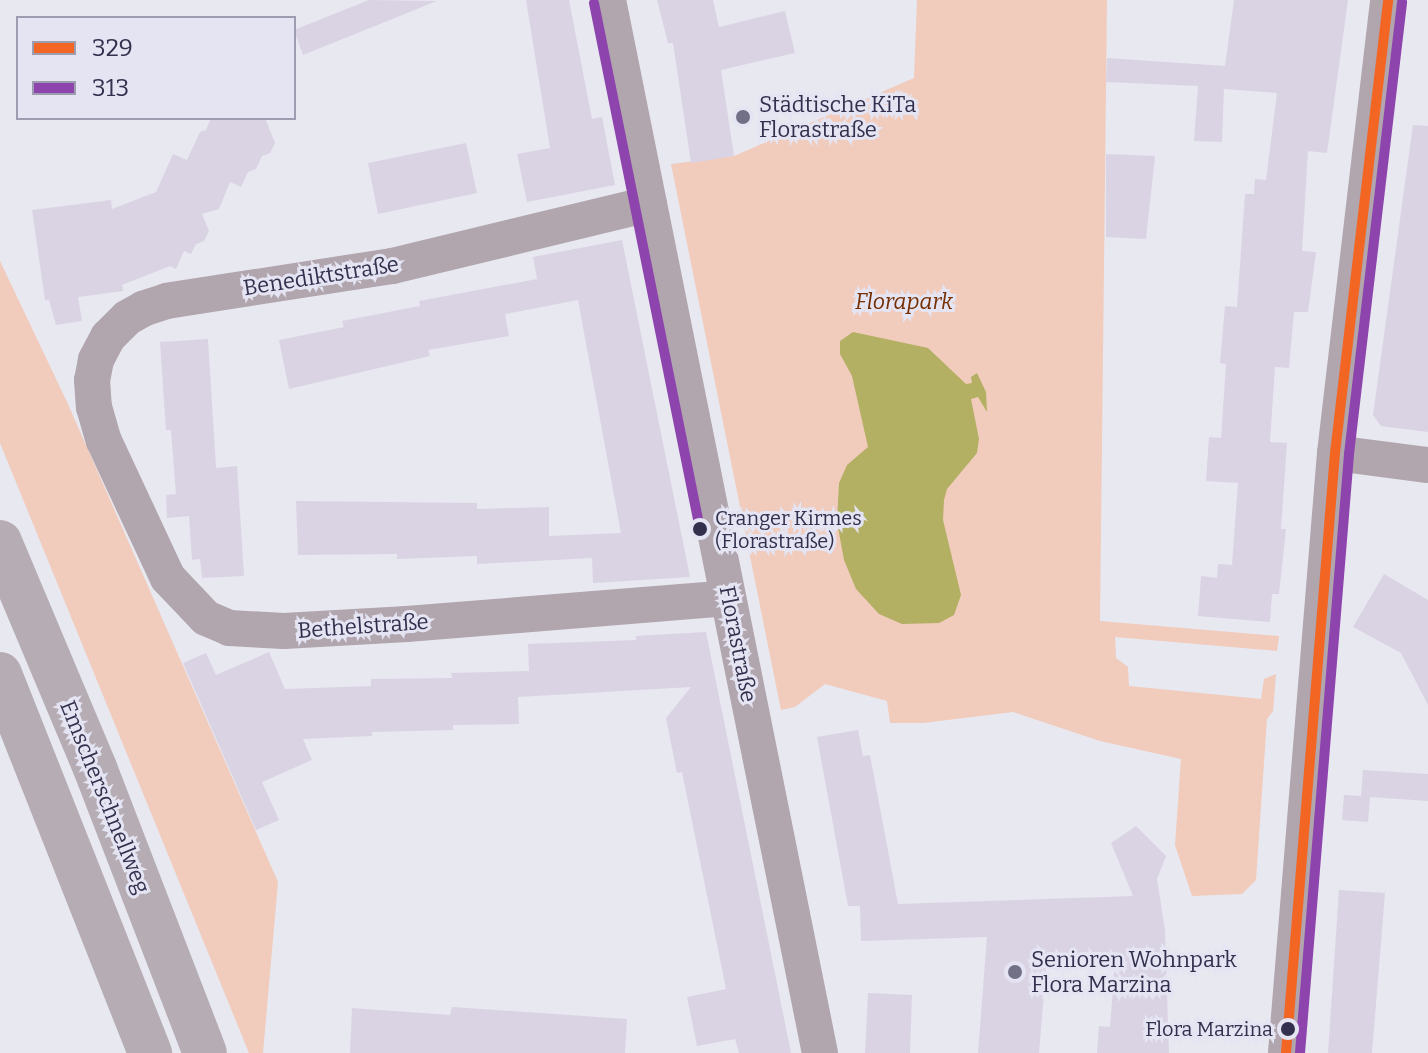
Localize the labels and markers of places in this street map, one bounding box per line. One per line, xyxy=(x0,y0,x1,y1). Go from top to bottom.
place label: Städtische KiTa Florastraße xyxy=(759,91,916,142)
marker: Städtische KiTa Florastraße xyxy=(734,108,752,126)
place label: Cranger Kirmes (Florastraße) xyxy=(715,506,862,553)
marker: Cranger Kirmes (Florastraße) xyxy=(692,521,708,537)
place label: Senioren Wohnpark Flora Marzina xyxy=(1031,946,1237,998)
marker: Senioren Wohnpark Flora Marzina xyxy=(1006,963,1024,981)
place label: Flora Marzina xyxy=(1145,1017,1273,1041)
marker: Flora Marzina xyxy=(1280,1021,1296,1037)

